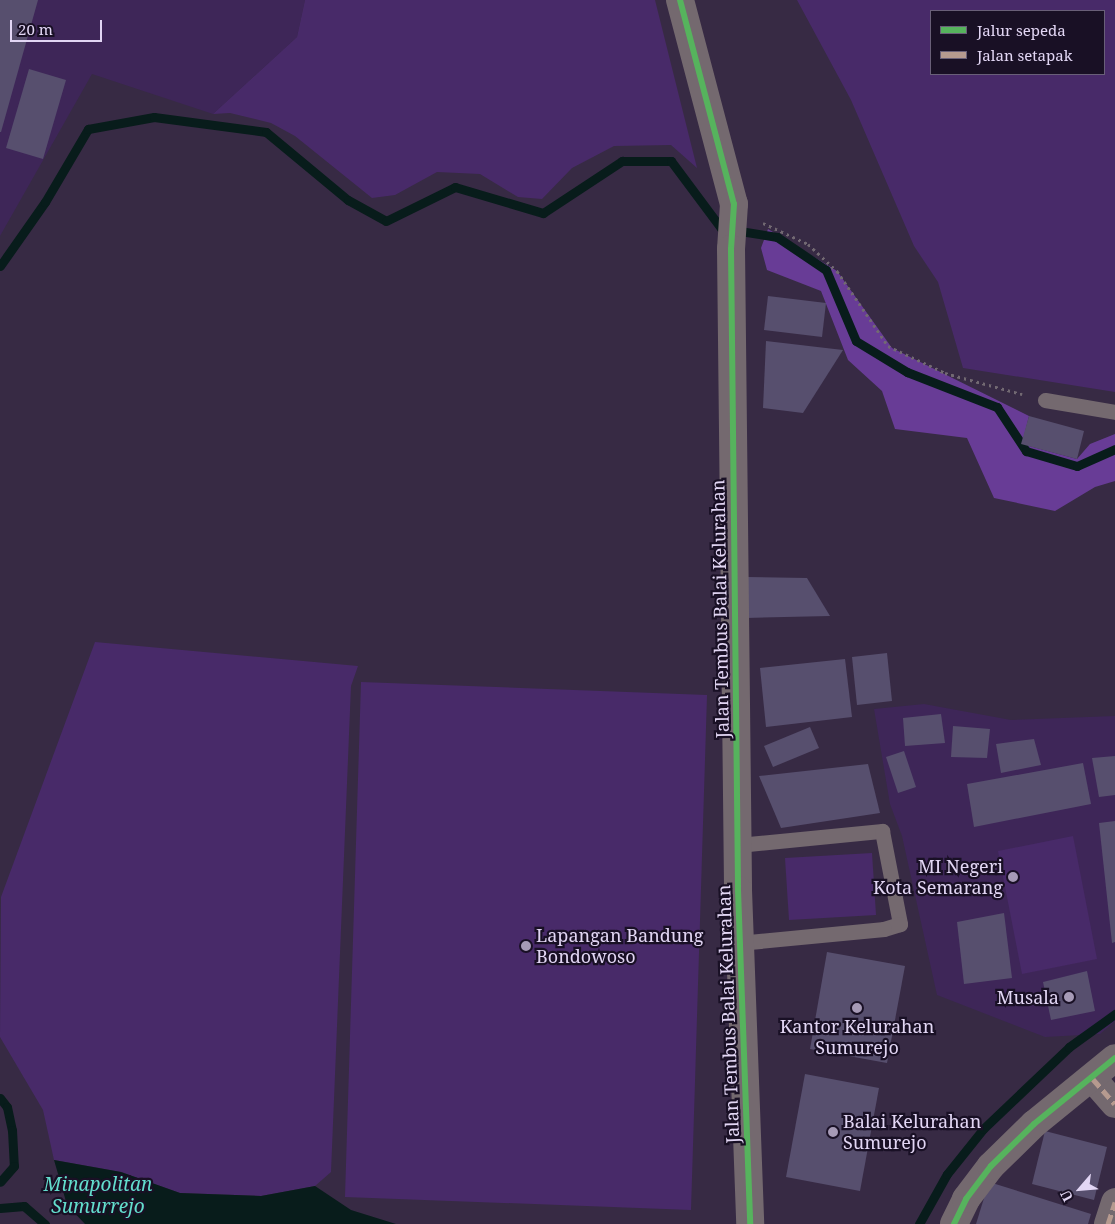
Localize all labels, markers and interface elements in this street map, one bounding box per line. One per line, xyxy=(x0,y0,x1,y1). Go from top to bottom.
scale bar xyxy=(12,10,105,42)
legend xyxy=(930,10,1105,75)
text: 20 m xyxy=(18,19,53,39)
text: Jalur sepeda xyxy=(977,20,1066,40)
text: Jalan setapak xyxy=(977,45,1072,65)
street label: Jalan Tembus Balai Kelurahan xyxy=(707,479,733,739)
place label: MI Negeri Kota Semarang xyxy=(873,856,1003,899)
marker: MI Negeri Kota Semarang xyxy=(1007,871,1019,883)
street label: Jalan Tembus Balai Kelurahan xyxy=(713,884,743,1144)
place label: Lapangan Bandung Bondowoso xyxy=(536,925,704,968)
marker: Lapangan Bandung Bondowoso xyxy=(520,940,532,952)
place label: Musala xyxy=(997,986,1059,1008)
marker: Musala xyxy=(1063,991,1075,1003)
marker: Kantor Kelurahan Sumurejo xyxy=(851,1002,863,1014)
place label: Kantor Kelurahan Sumurejo xyxy=(780,1016,934,1058)
place label: Balai Kelurahan Sumurejo xyxy=(843,1111,981,1154)
marker: Balai Kelurahan Sumurejo xyxy=(827,1126,839,1138)
north arrow xyxy=(1055,1164,1105,1214)
water label: Minapolitan Sumurrejo xyxy=(44,1174,152,1218)
text: U xyxy=(1055,1187,1077,1205)

